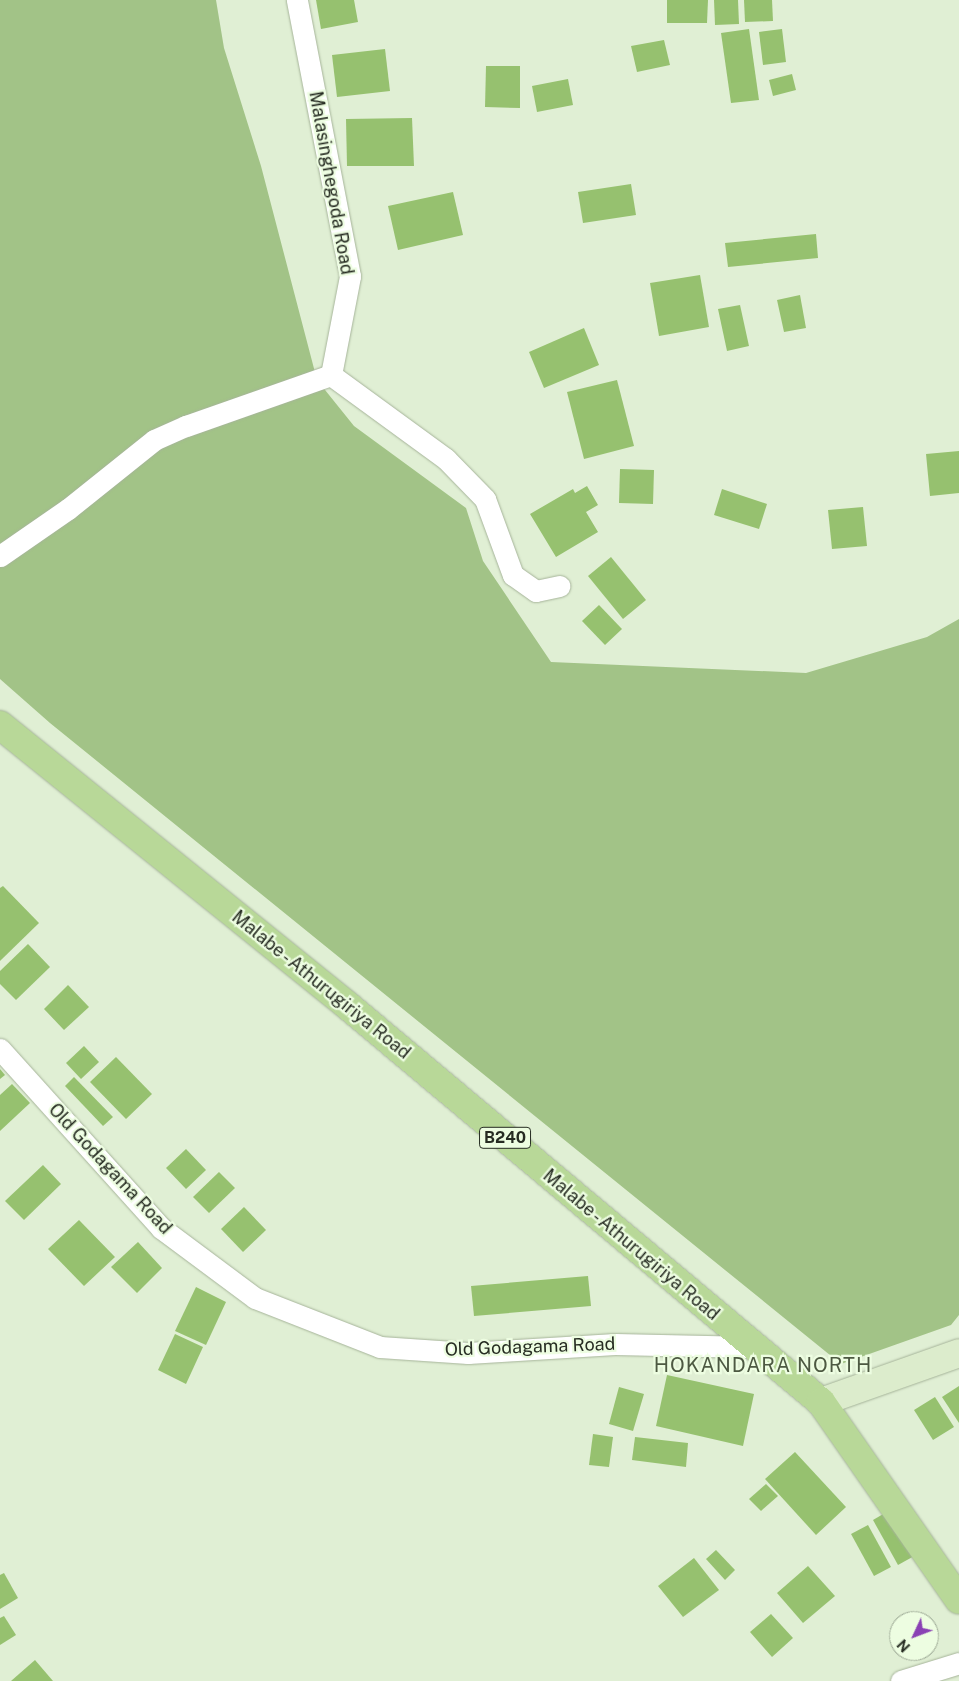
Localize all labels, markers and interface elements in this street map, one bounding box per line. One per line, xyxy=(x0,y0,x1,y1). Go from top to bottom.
street label: Malasinghegoda Road xyxy=(304,90,358,276)
street label: Malabe - Athurugiriya Road xyxy=(225,905,417,1065)
street label: Old Godagama Road xyxy=(44,1099,176,1239)
road number: B240 xyxy=(479,1124,531,1152)
street label: Malabe - Athurugiriya Road xyxy=(537,1163,725,1327)
street label: Old Godagama Road xyxy=(444,1333,616,1361)
district label: HOKANDARA NORTH xyxy=(652,1353,874,1377)
north arrow xyxy=(889,1611,939,1661)
text: N xyxy=(894,1636,913,1655)

